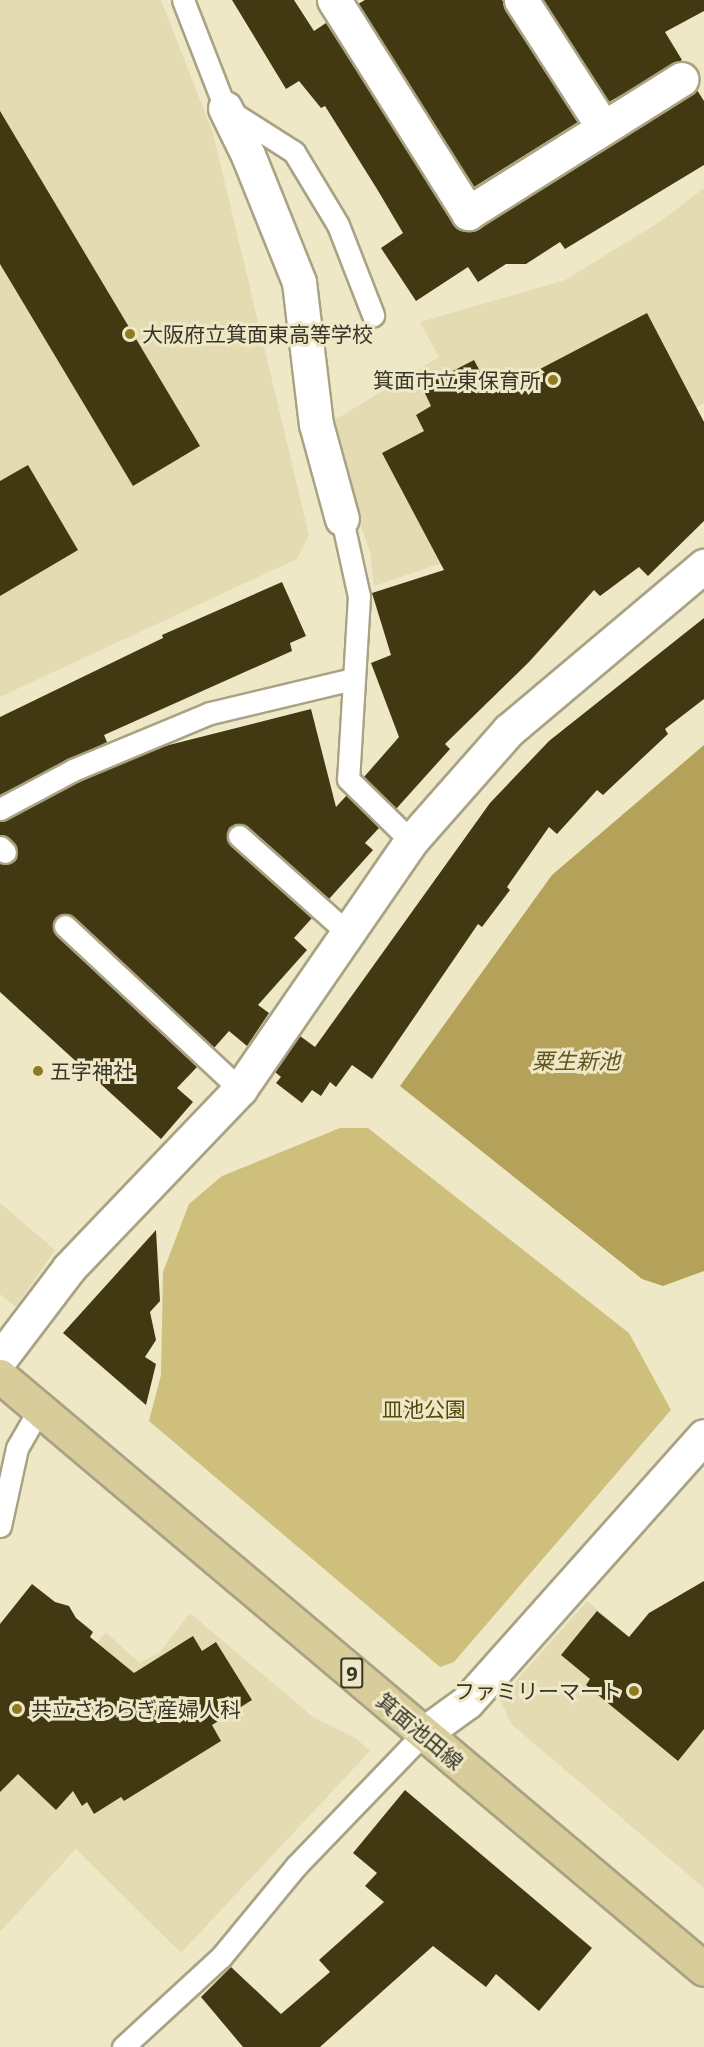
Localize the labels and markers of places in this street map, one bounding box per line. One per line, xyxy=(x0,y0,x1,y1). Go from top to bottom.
place label: 大阪府立箕面東高等学校 xyxy=(142,321,373,347)
marker: 大阪府立箕面東高等学校 xyxy=(123,327,137,341)
place label: 箕面市立東保育所 xyxy=(373,367,541,393)
marker: 箕面市立東保育所 xyxy=(546,373,560,387)
place label: 五字神社 xyxy=(50,1058,134,1084)
marker: 五字神社 xyxy=(31,1064,45,1078)
place label: ファミリーマート xyxy=(454,1678,622,1704)
marker: ファミリーマート xyxy=(627,1684,641,1698)
place label: 共立さわらぎ産婦人科 xyxy=(31,1696,241,1722)
marker: 共立さわらぎ産婦人科 xyxy=(8,1700,26,1718)

